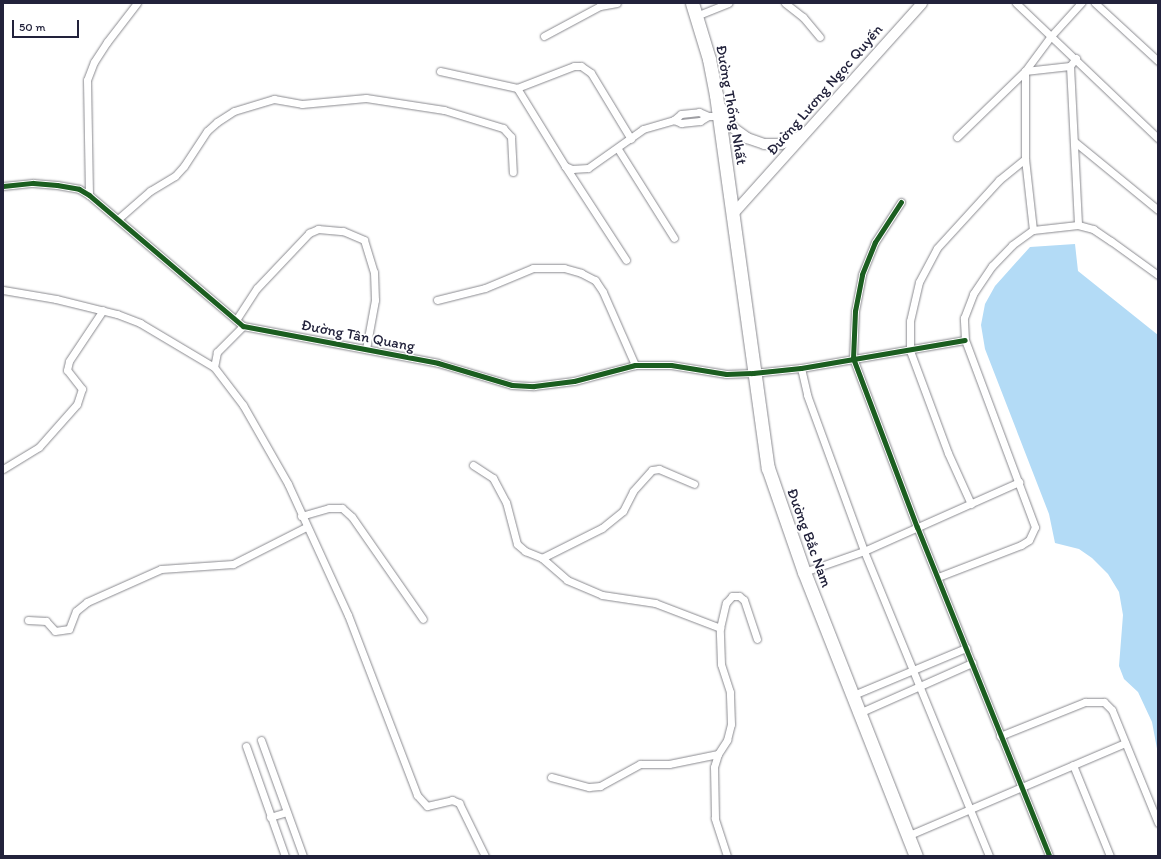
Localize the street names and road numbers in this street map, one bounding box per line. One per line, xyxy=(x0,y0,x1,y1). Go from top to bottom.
street label: Đường Lương Ngọc Quyến xyxy=(763,21,887,159)
street label: Đường Thống Nhất xyxy=(712,44,750,166)
street label: Đường Tân Quang xyxy=(300,316,416,356)
street label: Đường Bắc Nam xyxy=(783,486,835,590)

